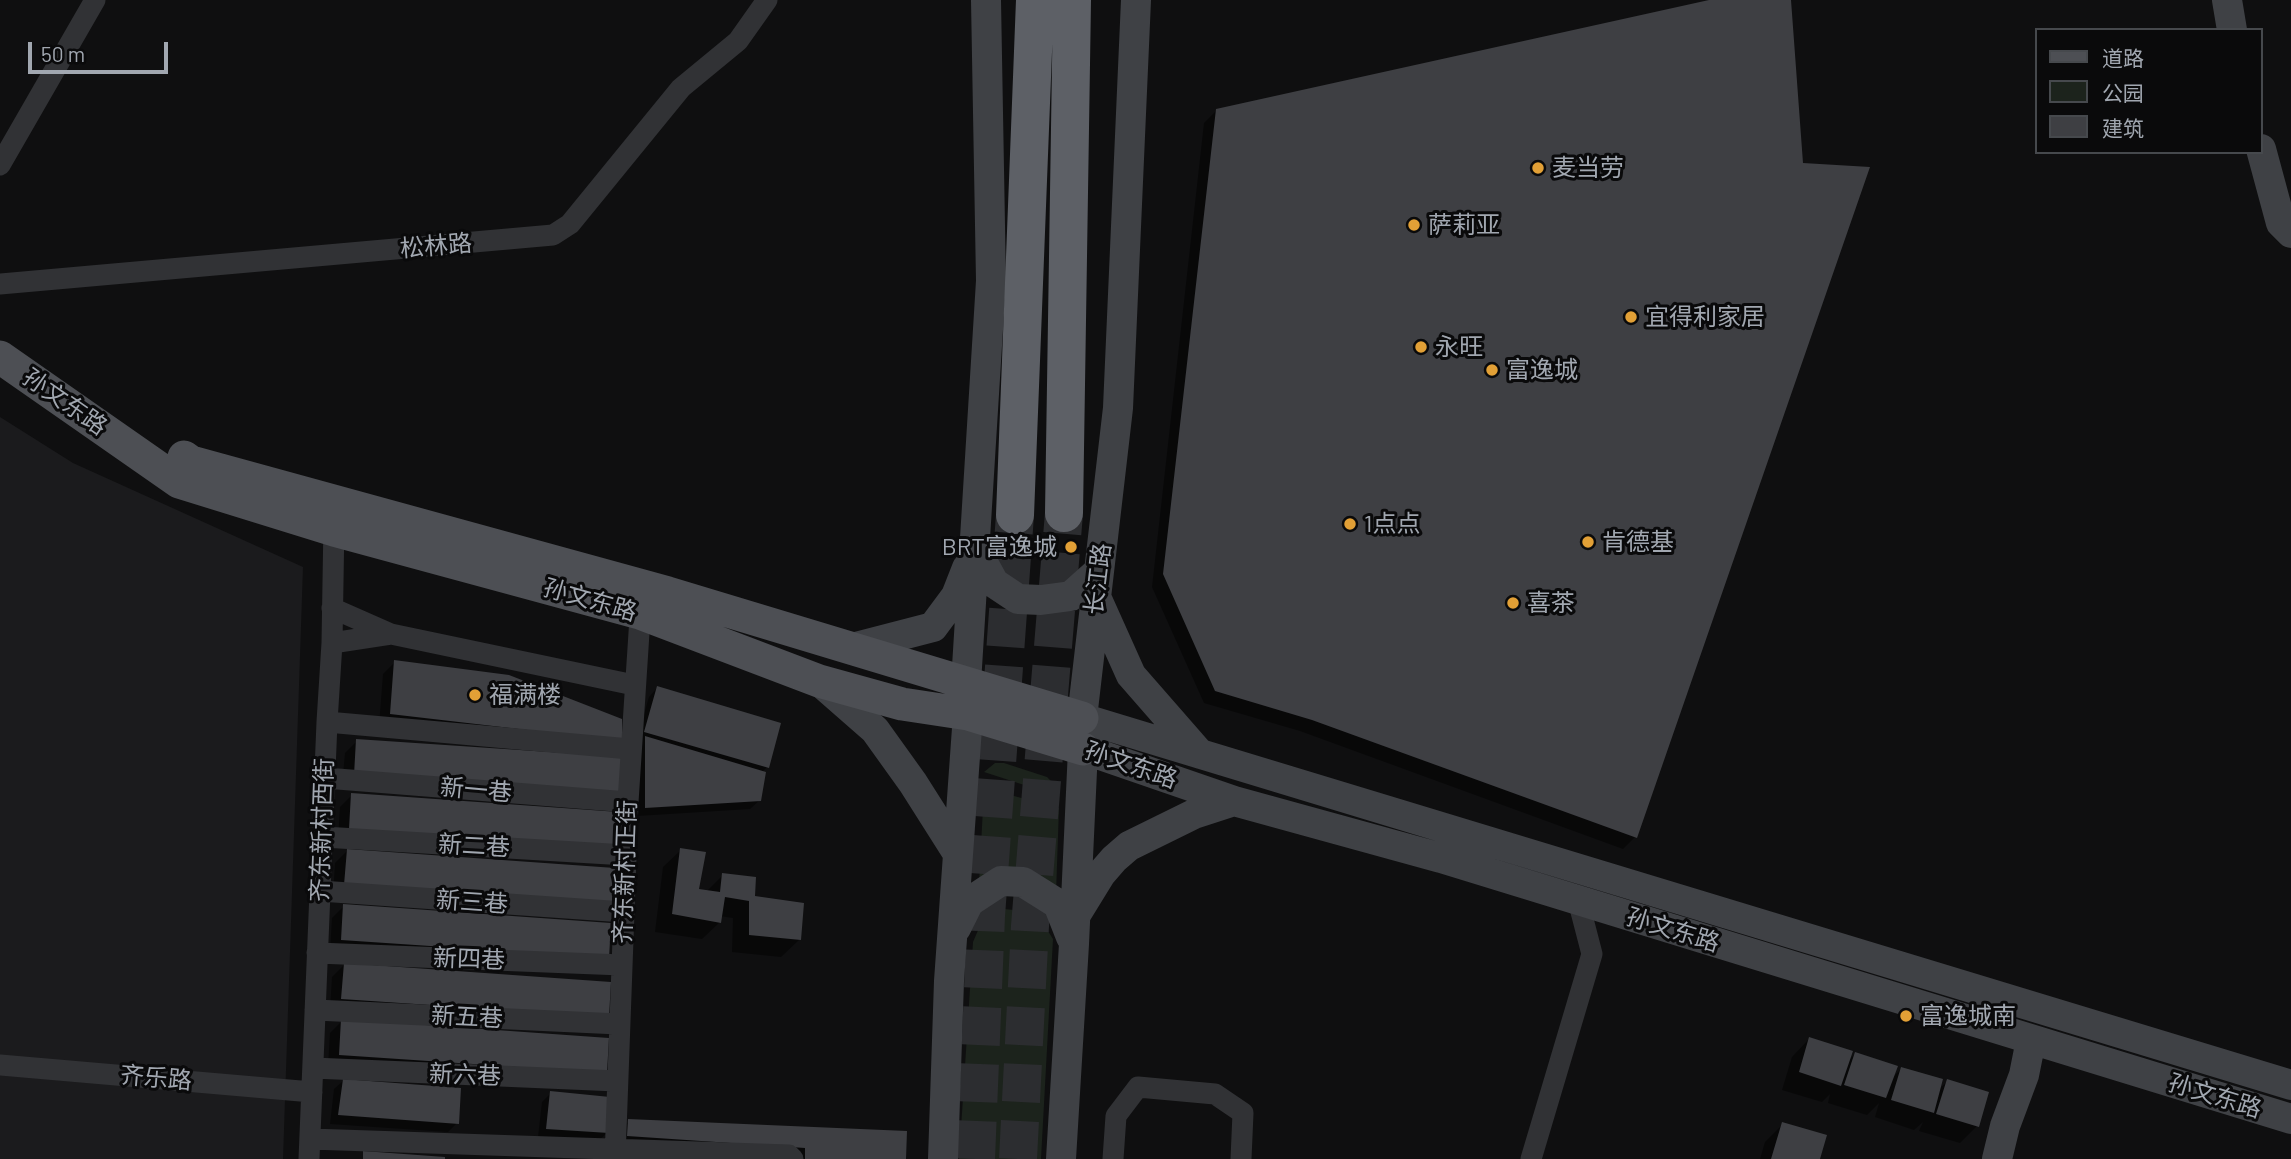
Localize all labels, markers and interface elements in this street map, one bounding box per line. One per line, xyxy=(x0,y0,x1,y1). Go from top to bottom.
scale bar xyxy=(32,28,172,72)
legend xyxy=(2036,28,2263,154)
text: 50 m xyxy=(41,41,85,66)
text: 道路 xyxy=(2102,45,2144,70)
text: 公园 xyxy=(2102,80,2144,105)
text: 建筑 xyxy=(2102,115,2144,140)
place label: 麦当劳 xyxy=(1552,154,1624,182)
marker: 麦当劳 xyxy=(1530,160,1546,176)
place label: 萨莉亚 xyxy=(1428,211,1500,239)
marker: 萨莉亚 xyxy=(1406,217,1422,233)
street label: 松林路 xyxy=(399,229,473,263)
place label: 宜得利家居 xyxy=(1645,303,1765,331)
marker: 宜得利家居 xyxy=(1623,309,1639,325)
place label: 永旺 xyxy=(1435,333,1483,361)
marker: 永旺 xyxy=(1413,339,1429,355)
place label: 富逸城 xyxy=(1506,356,1578,384)
marker: 富逸城 xyxy=(1484,362,1500,378)
street label: 孙文东路 xyxy=(17,363,113,441)
place label: 1点点 xyxy=(1364,510,1420,538)
marker: 1点点 xyxy=(1342,516,1358,532)
place label: 肯德基 xyxy=(1602,528,1674,556)
place label: BRT富逸城 xyxy=(942,533,1057,561)
marker: 肯德基 xyxy=(1580,534,1596,550)
marker: BRT富逸城 xyxy=(1063,539,1079,555)
street label: 长江路 xyxy=(1079,542,1117,616)
street label: 孙文东路 xyxy=(540,573,640,627)
place label: 喜茶 xyxy=(1527,589,1575,617)
marker: 喜茶 xyxy=(1505,595,1521,611)
place label: 福满楼 xyxy=(489,681,561,709)
marker: 福满楼 xyxy=(467,687,483,703)
street label: 孙文东路 xyxy=(1081,736,1181,794)
street label: 齐东新村西街 xyxy=(305,758,339,902)
street label: 新一巷 xyxy=(439,773,513,807)
street label: 齐东新村正街 xyxy=(608,800,642,944)
street label: 新二巷 xyxy=(437,830,511,862)
street label: 新三巷 xyxy=(435,885,509,919)
street label: 孙文东路 xyxy=(1623,902,1723,958)
street label: 新四巷 xyxy=(433,943,505,975)
street label: 新五巷 xyxy=(430,1001,504,1033)
place label: 富逸城南 xyxy=(1920,1002,2016,1030)
marker: 富逸城南 xyxy=(1898,1008,1914,1024)
street label: 新六巷 xyxy=(429,1059,501,1091)
street label: 齐乐路 xyxy=(119,1061,193,1095)
street label: 孙文东路 xyxy=(2165,1068,2265,1124)

